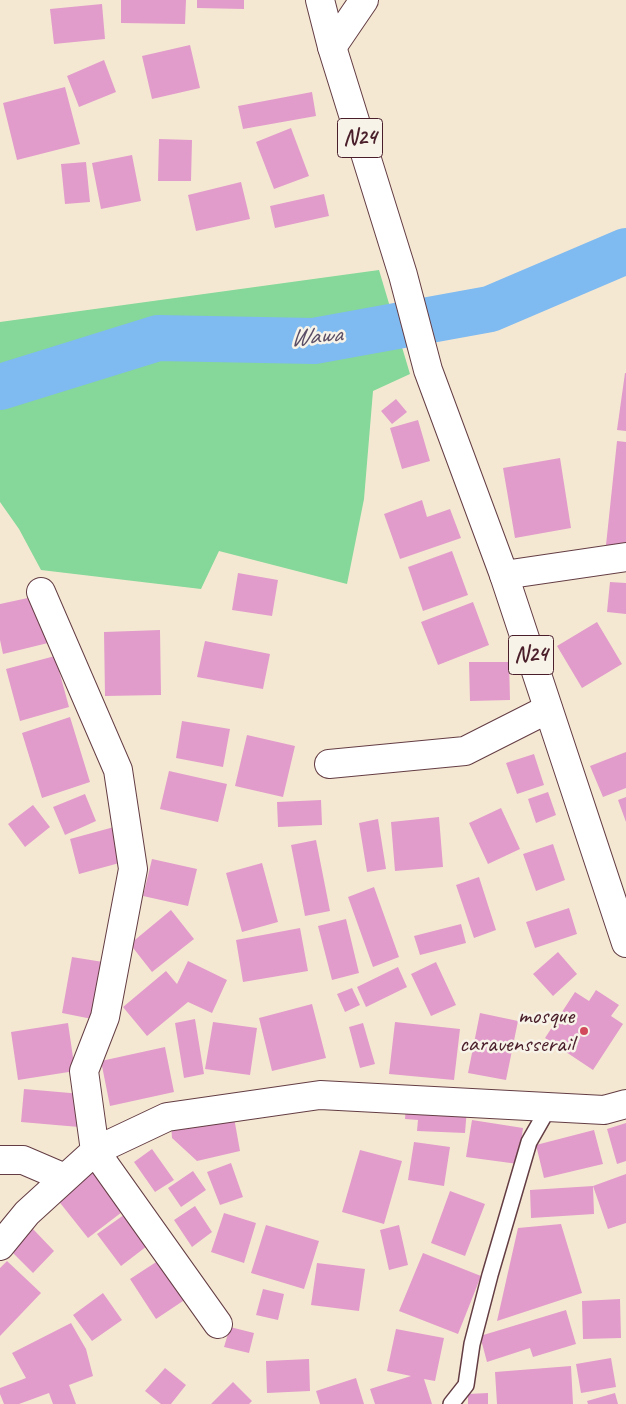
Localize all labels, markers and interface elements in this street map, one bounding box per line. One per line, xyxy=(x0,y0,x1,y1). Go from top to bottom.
road number: N24 xyxy=(338,119,382,158)
water label: Wawa xyxy=(289,320,343,354)
road number: N24 xyxy=(508,636,554,674)
place label: mosque caravensserail xyxy=(459,1003,574,1059)
marker: mosque caravensserail xyxy=(578,1025,590,1037)

